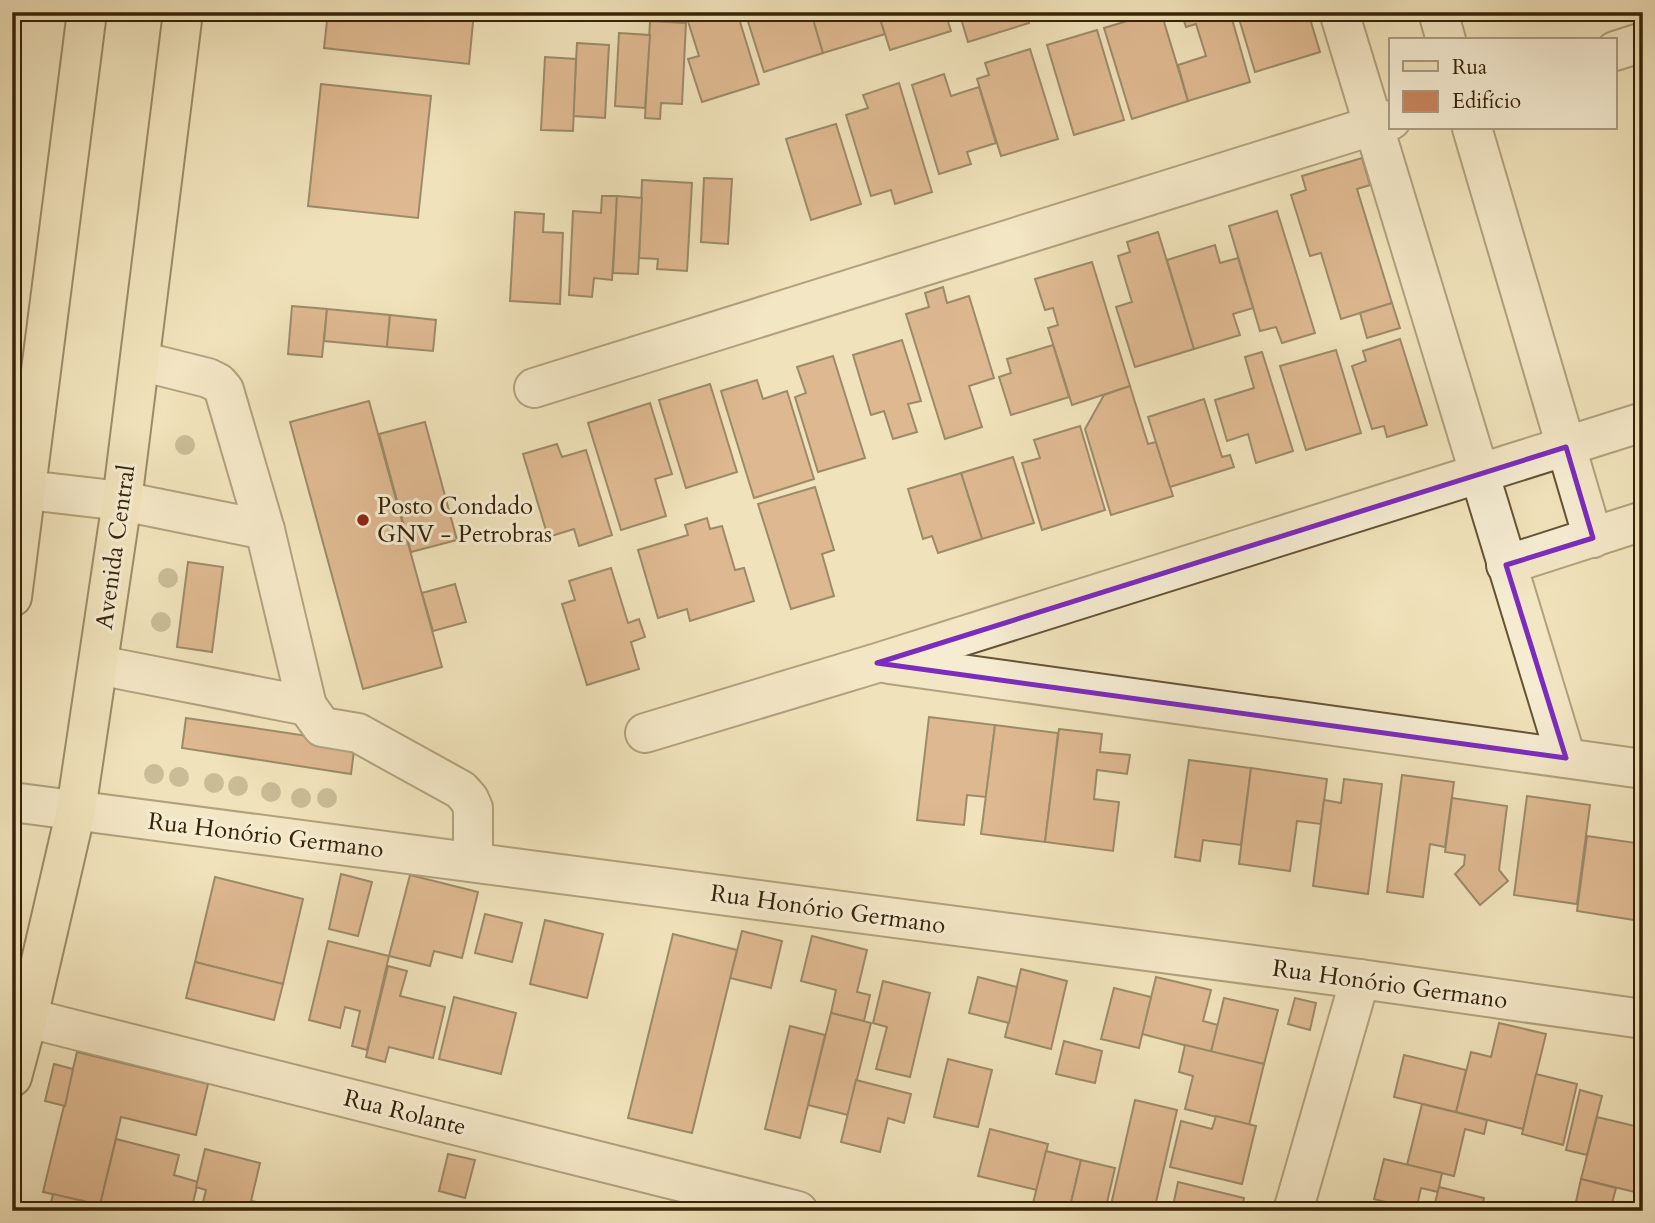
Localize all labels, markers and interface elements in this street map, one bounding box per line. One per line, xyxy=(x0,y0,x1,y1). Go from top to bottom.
legend xyxy=(1389,38,1616,130)
text: Rua xyxy=(1452,53,1487,82)
text: Edifício xyxy=(1452,87,1521,116)
street label: Avenida Central xyxy=(88,463,143,631)
place label: Posto Condado GNV - Petrobras xyxy=(377,490,552,551)
marker: Posto Condado GNV - Petrobras xyxy=(355,512,371,528)
street label: Rua Honório Germano xyxy=(146,805,386,866)
street label: Rua Honório Germano xyxy=(708,877,948,942)
street label: Rua Honório Germano xyxy=(1270,952,1510,1017)
street label: Rua Rolante xyxy=(340,1081,469,1144)

